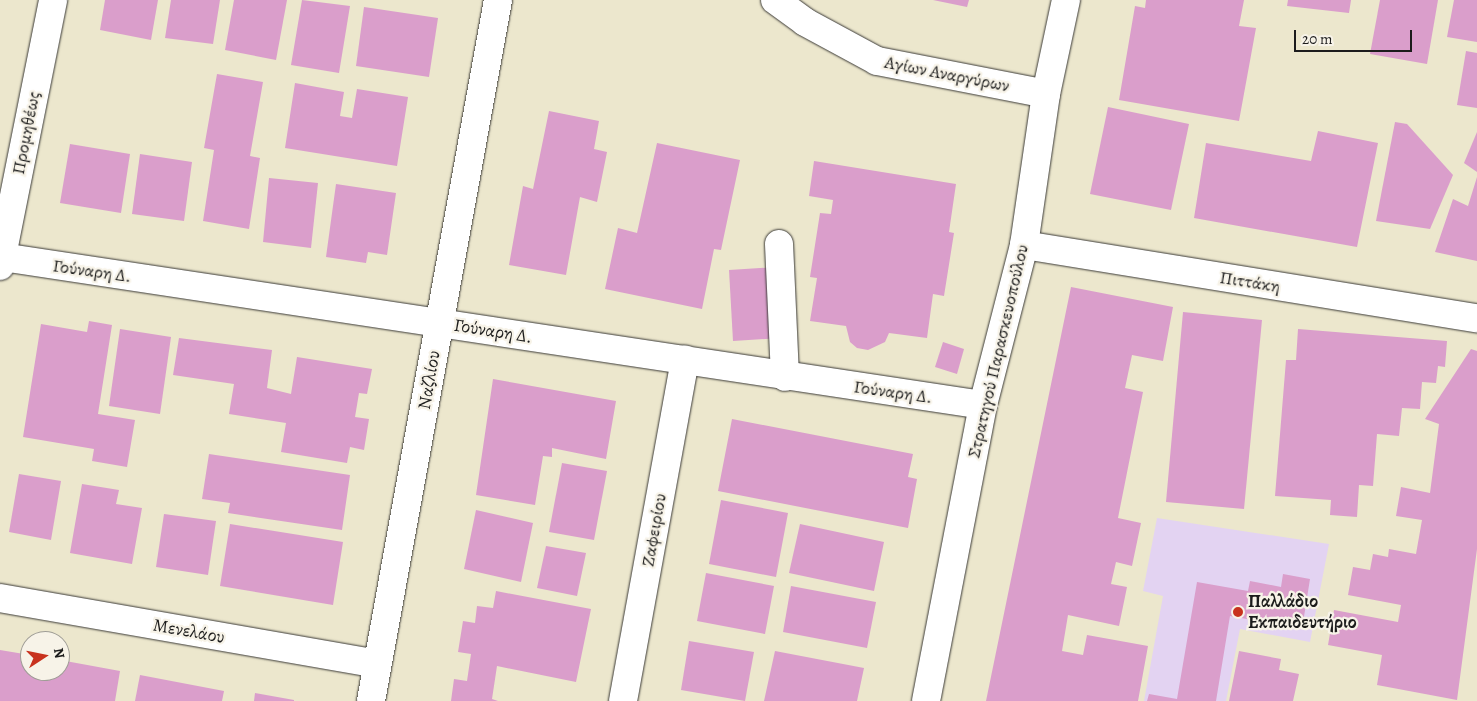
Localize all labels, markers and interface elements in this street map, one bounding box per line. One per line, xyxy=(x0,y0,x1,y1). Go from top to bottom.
scale bar xyxy=(1297,20,1414,52)
text: 20 m xyxy=(1302,29,1333,49)
street label: Αγίων Αναργύρων xyxy=(883,51,1011,97)
street label: Προμηθέως xyxy=(7,90,45,176)
street label: Στρατηγού Παρασκευοπούλου xyxy=(963,242,1033,460)
street label: Γούναρη Δ. xyxy=(51,255,133,287)
street label: Πιττάκη xyxy=(1218,267,1282,297)
street label: Γούναρη Δ. xyxy=(452,314,534,348)
street label: Ναζλίου xyxy=(413,349,445,411)
street label: Γούναρη Δ. xyxy=(852,376,934,408)
street label: Ζαφειρίου xyxy=(637,492,671,568)
place label: Παλλάδιο Εκπαιδευτήριο xyxy=(1248,591,1357,634)
marker: Παλλάδιο Εκπαιδευτήριο xyxy=(1232,606,1244,618)
street label: Μενελάου xyxy=(151,614,227,648)
north arrow xyxy=(20,631,70,681)
text: N xyxy=(49,646,70,660)

